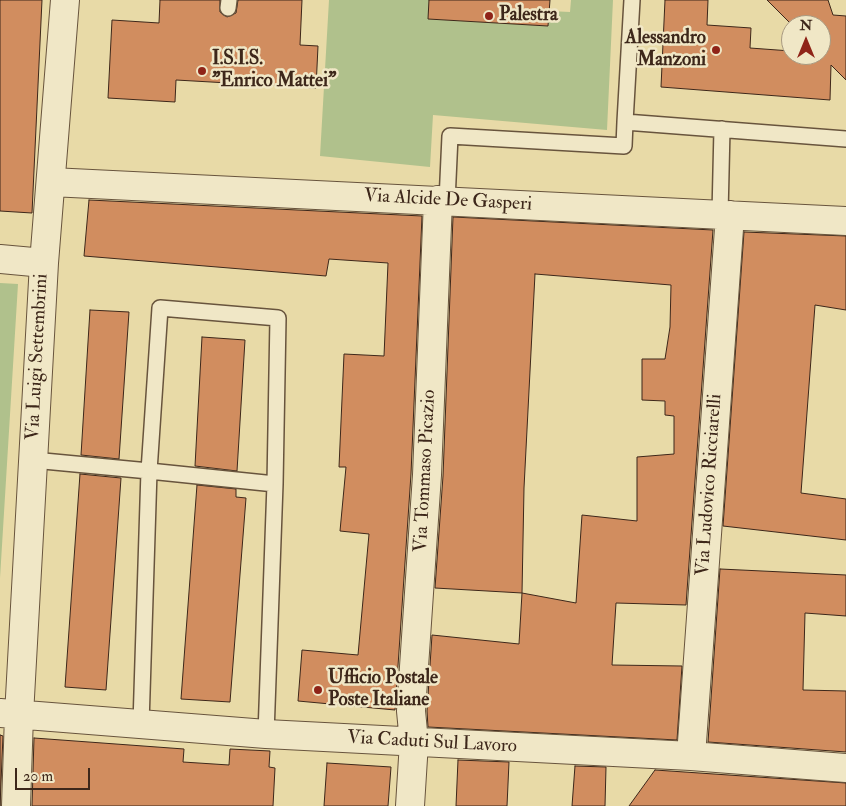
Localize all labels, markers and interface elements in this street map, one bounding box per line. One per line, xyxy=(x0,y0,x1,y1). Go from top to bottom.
place label: Palestra xyxy=(499,5,558,27)
marker: Palestra xyxy=(483,10,495,22)
north arrow xyxy=(781,15,831,65)
text: N xyxy=(800,17,812,34)
place label: Alessandro Manzoni xyxy=(625,28,706,72)
marker: Alessandro Manzoni xyxy=(710,44,722,56)
place label: I.S.I.S. "Enrico Mattei" xyxy=(212,49,336,93)
marker: I.S.I.S. "Enrico Mattei" xyxy=(196,65,208,77)
street label: Via Alcide De Gasperi xyxy=(363,185,533,217)
street label: Via Luigi Settembrini xyxy=(22,273,54,441)
street label: Via Tommaso Picazio xyxy=(410,389,442,553)
street label: Via Ludovico Ricciarelli xyxy=(692,393,728,577)
place label: Ufficio Postale Poste Italiane xyxy=(328,668,438,712)
marker: Ufficio Postale Poste Italiane xyxy=(312,684,324,696)
street label: Via Caduti Sul Lavoro xyxy=(347,727,517,759)
scale bar xyxy=(18,758,92,790)
text: 20 m xyxy=(23,767,53,786)

